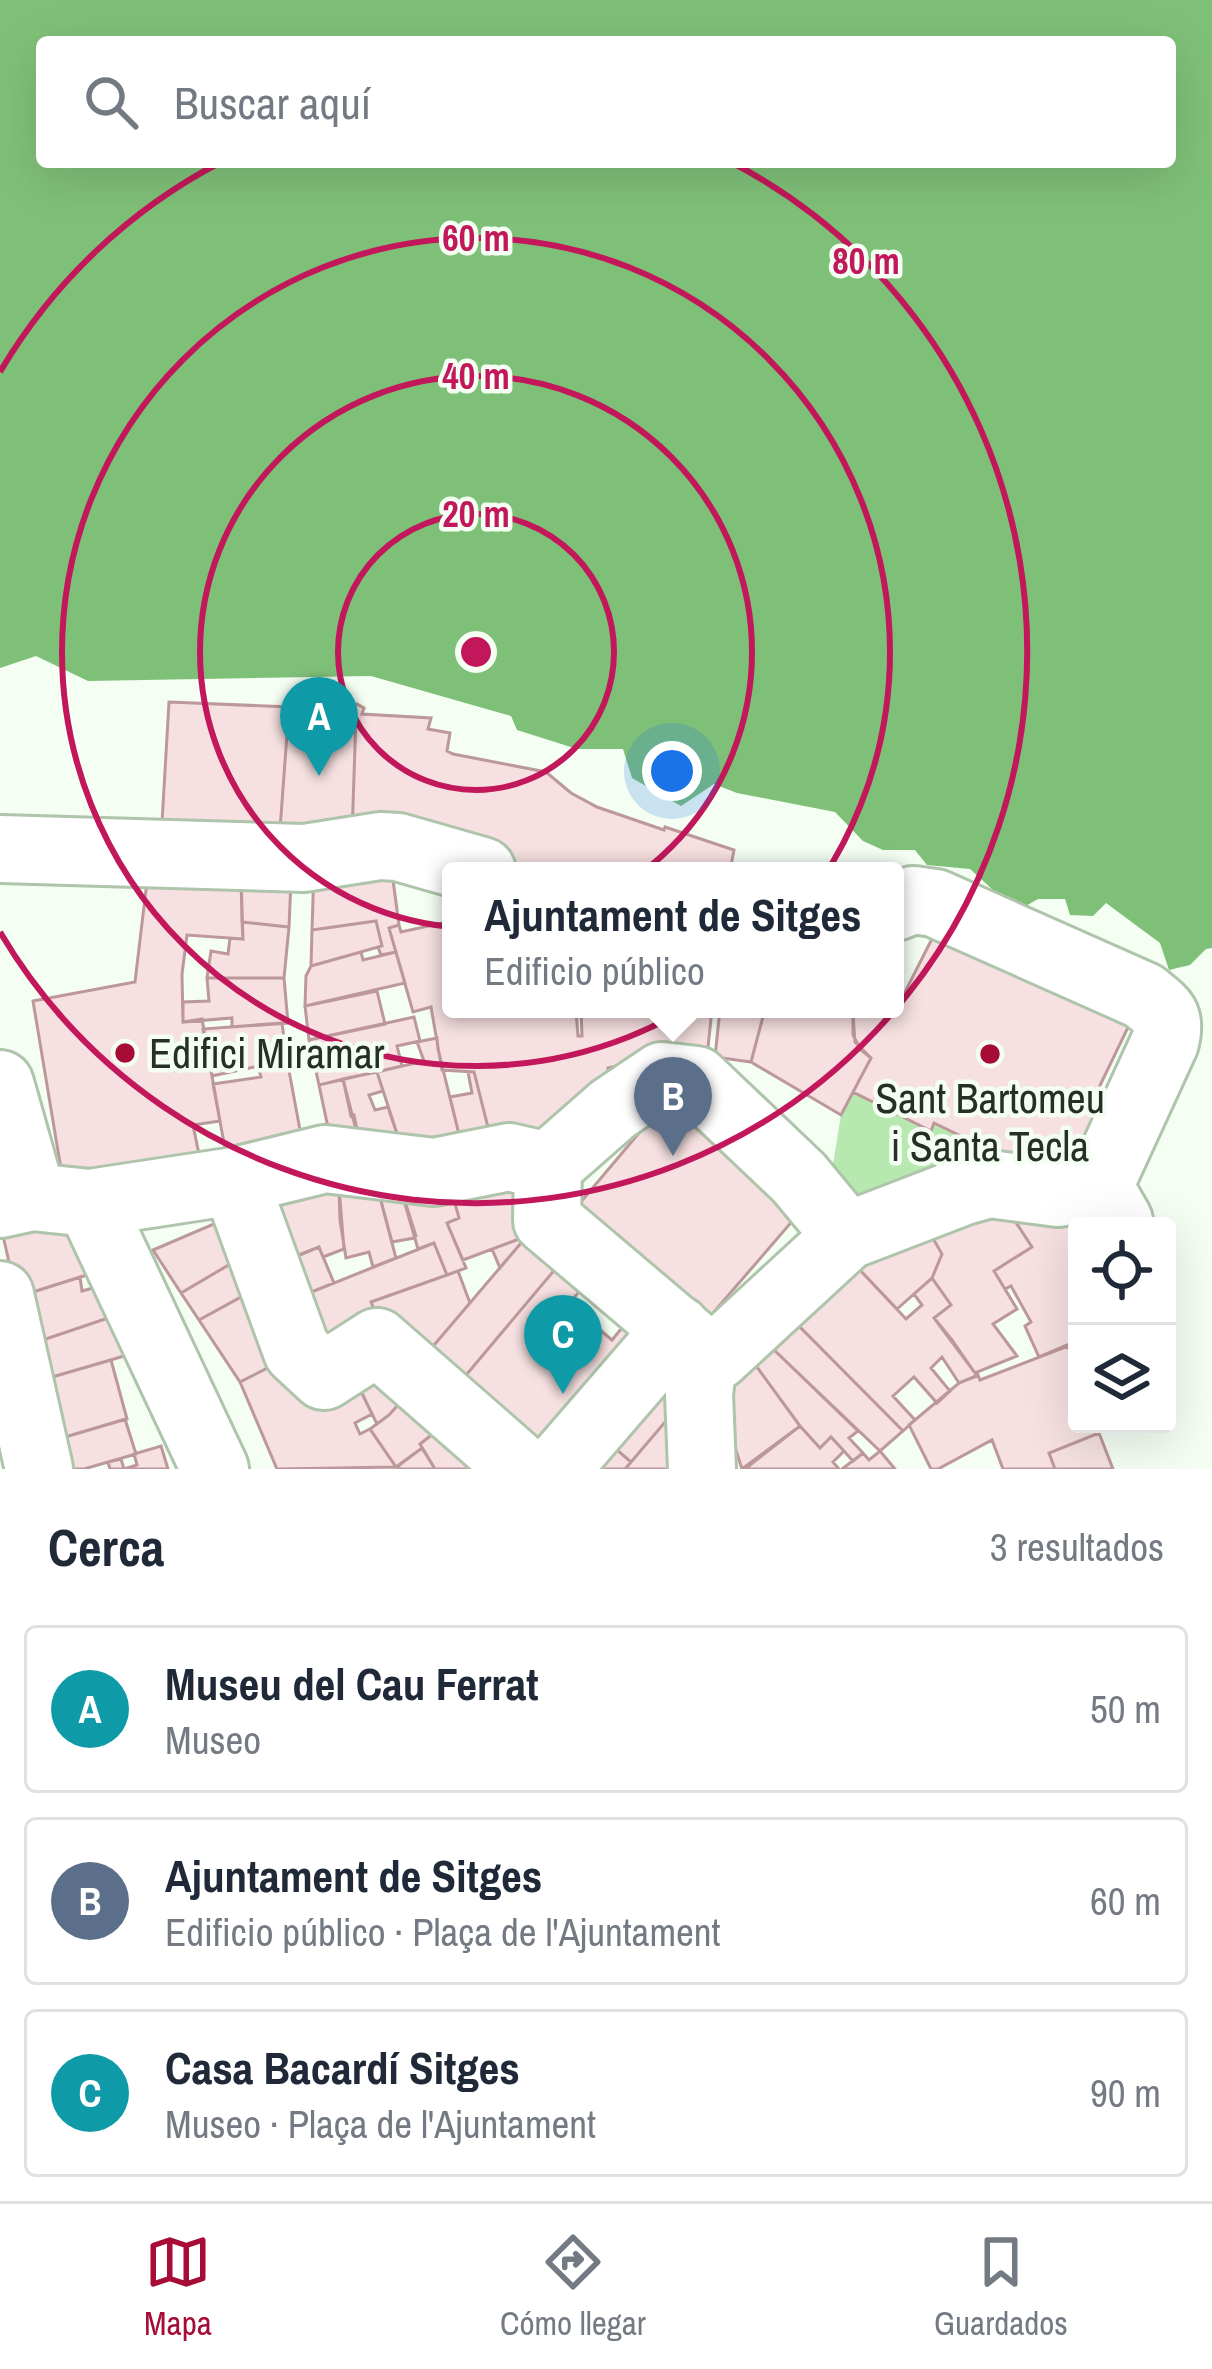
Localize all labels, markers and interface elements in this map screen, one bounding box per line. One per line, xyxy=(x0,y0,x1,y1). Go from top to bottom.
search box xyxy=(36,36,1176,168)
icon: search xyxy=(78,69,144,135)
text: Buscar aquí xyxy=(174,72,371,133)
text: 60 m xyxy=(442,214,510,262)
text: 80 m xyxy=(832,237,900,285)
text: 40 m xyxy=(442,352,510,400)
text: 20 m xyxy=(442,490,510,538)
centre of rings xyxy=(455,631,497,673)
pin: A xyxy=(280,677,358,776)
your location xyxy=(642,741,702,801)
popup xyxy=(442,862,904,1018)
text: Ajuntament de Sitges xyxy=(484,884,862,945)
text: Edificio público xyxy=(484,945,705,997)
place label: Edifici Miramar xyxy=(149,1025,385,1081)
marker: Edifici Miramar xyxy=(112,1040,138,1066)
marker: Sant Bartomeu i Santa Tecla xyxy=(977,1041,1003,1067)
pin: B xyxy=(634,1057,712,1156)
place label: Sant Bartomeu i Santa Tecla xyxy=(875,1070,1105,1174)
map controls xyxy=(1068,1217,1176,1433)
button: locate xyxy=(1068,1217,1176,1325)
pin: C xyxy=(524,1295,602,1394)
button: layers xyxy=(1068,1325,1176,1433)
text: Cerca xyxy=(48,1513,164,1582)
text: 3 resultados xyxy=(990,1521,1164,1573)
text: Museu del Cau Ferrat xyxy=(165,1653,538,1714)
text: A xyxy=(78,1683,102,1735)
text: 50 m xyxy=(1090,1683,1161,1735)
text: Museo xyxy=(165,1714,261,1766)
text: Ajuntament de Sitges xyxy=(165,1845,542,1906)
text: B xyxy=(78,1875,102,1927)
text: 60 m xyxy=(1090,1875,1161,1927)
text: Edificio público · Plaça de l'Ajuntament xyxy=(165,1906,720,1958)
text: Casa Bacardí Sitges xyxy=(165,2037,520,2098)
text: C xyxy=(78,2067,102,2119)
text: 90 m xyxy=(1090,2067,1161,2119)
text: Museo · Plaça de l'Ajuntament xyxy=(165,2098,596,2150)
tab: Mapa xyxy=(144,2229,212,2345)
tab: Cómo llegar xyxy=(500,2229,646,2345)
tab: Guardados xyxy=(934,2229,1068,2345)

